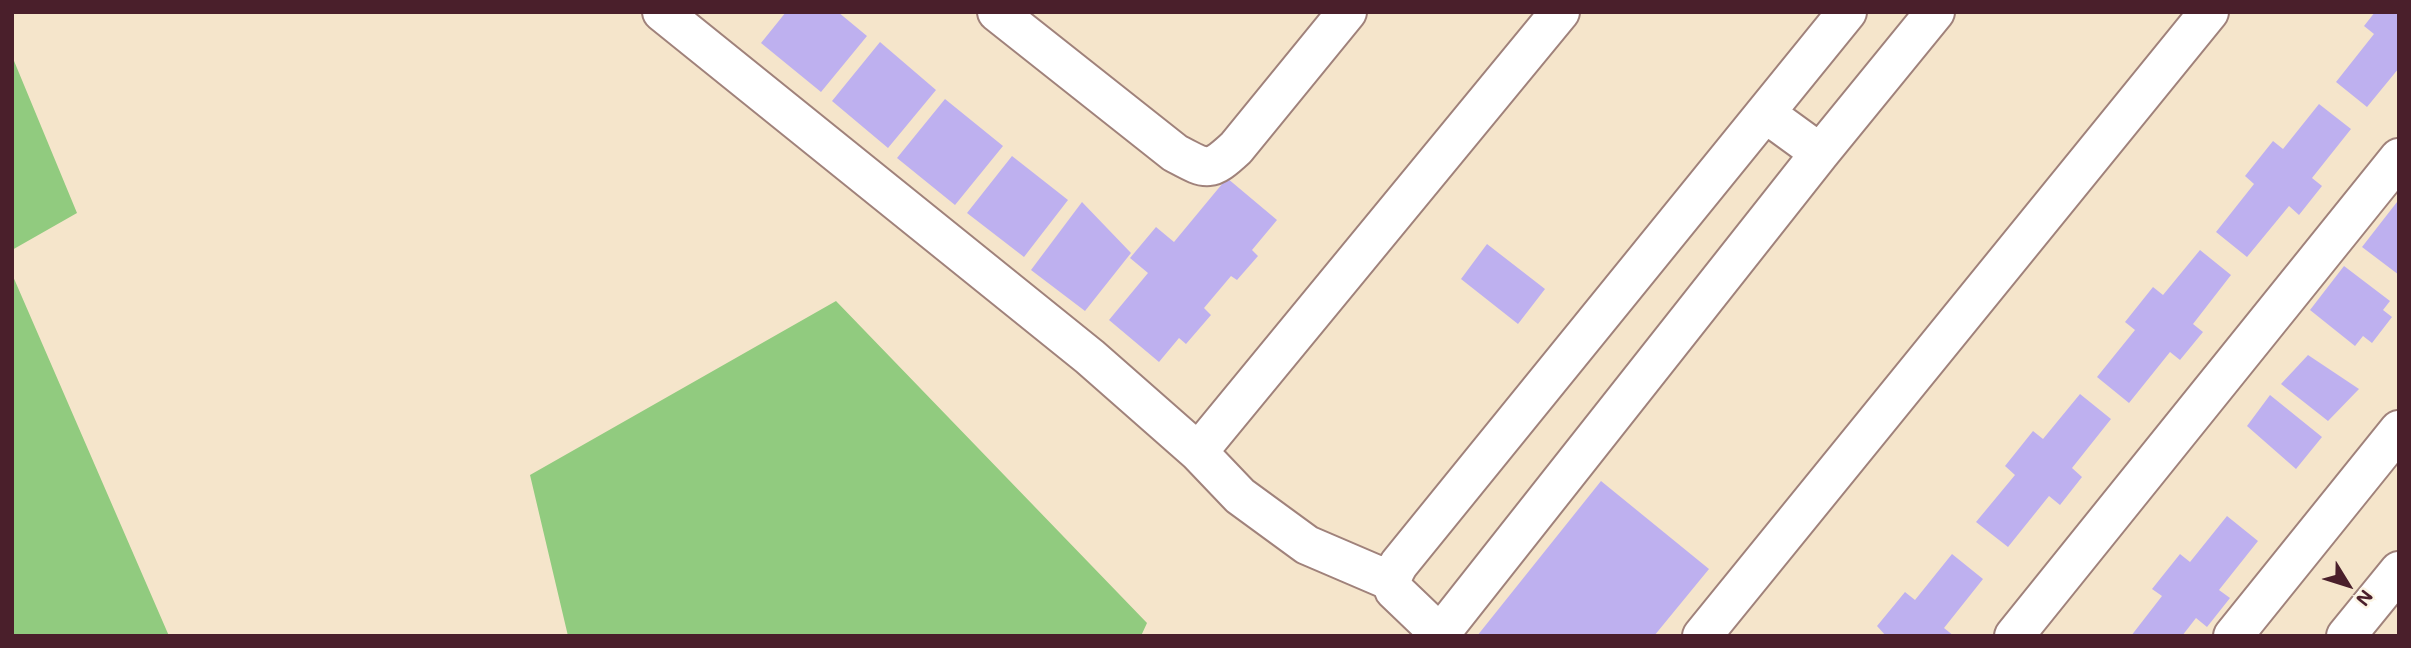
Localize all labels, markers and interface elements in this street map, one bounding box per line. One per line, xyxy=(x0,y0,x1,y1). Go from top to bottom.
north arrow xyxy=(2313,550,2383,620)
text: N xyxy=(2351,585,2379,612)

